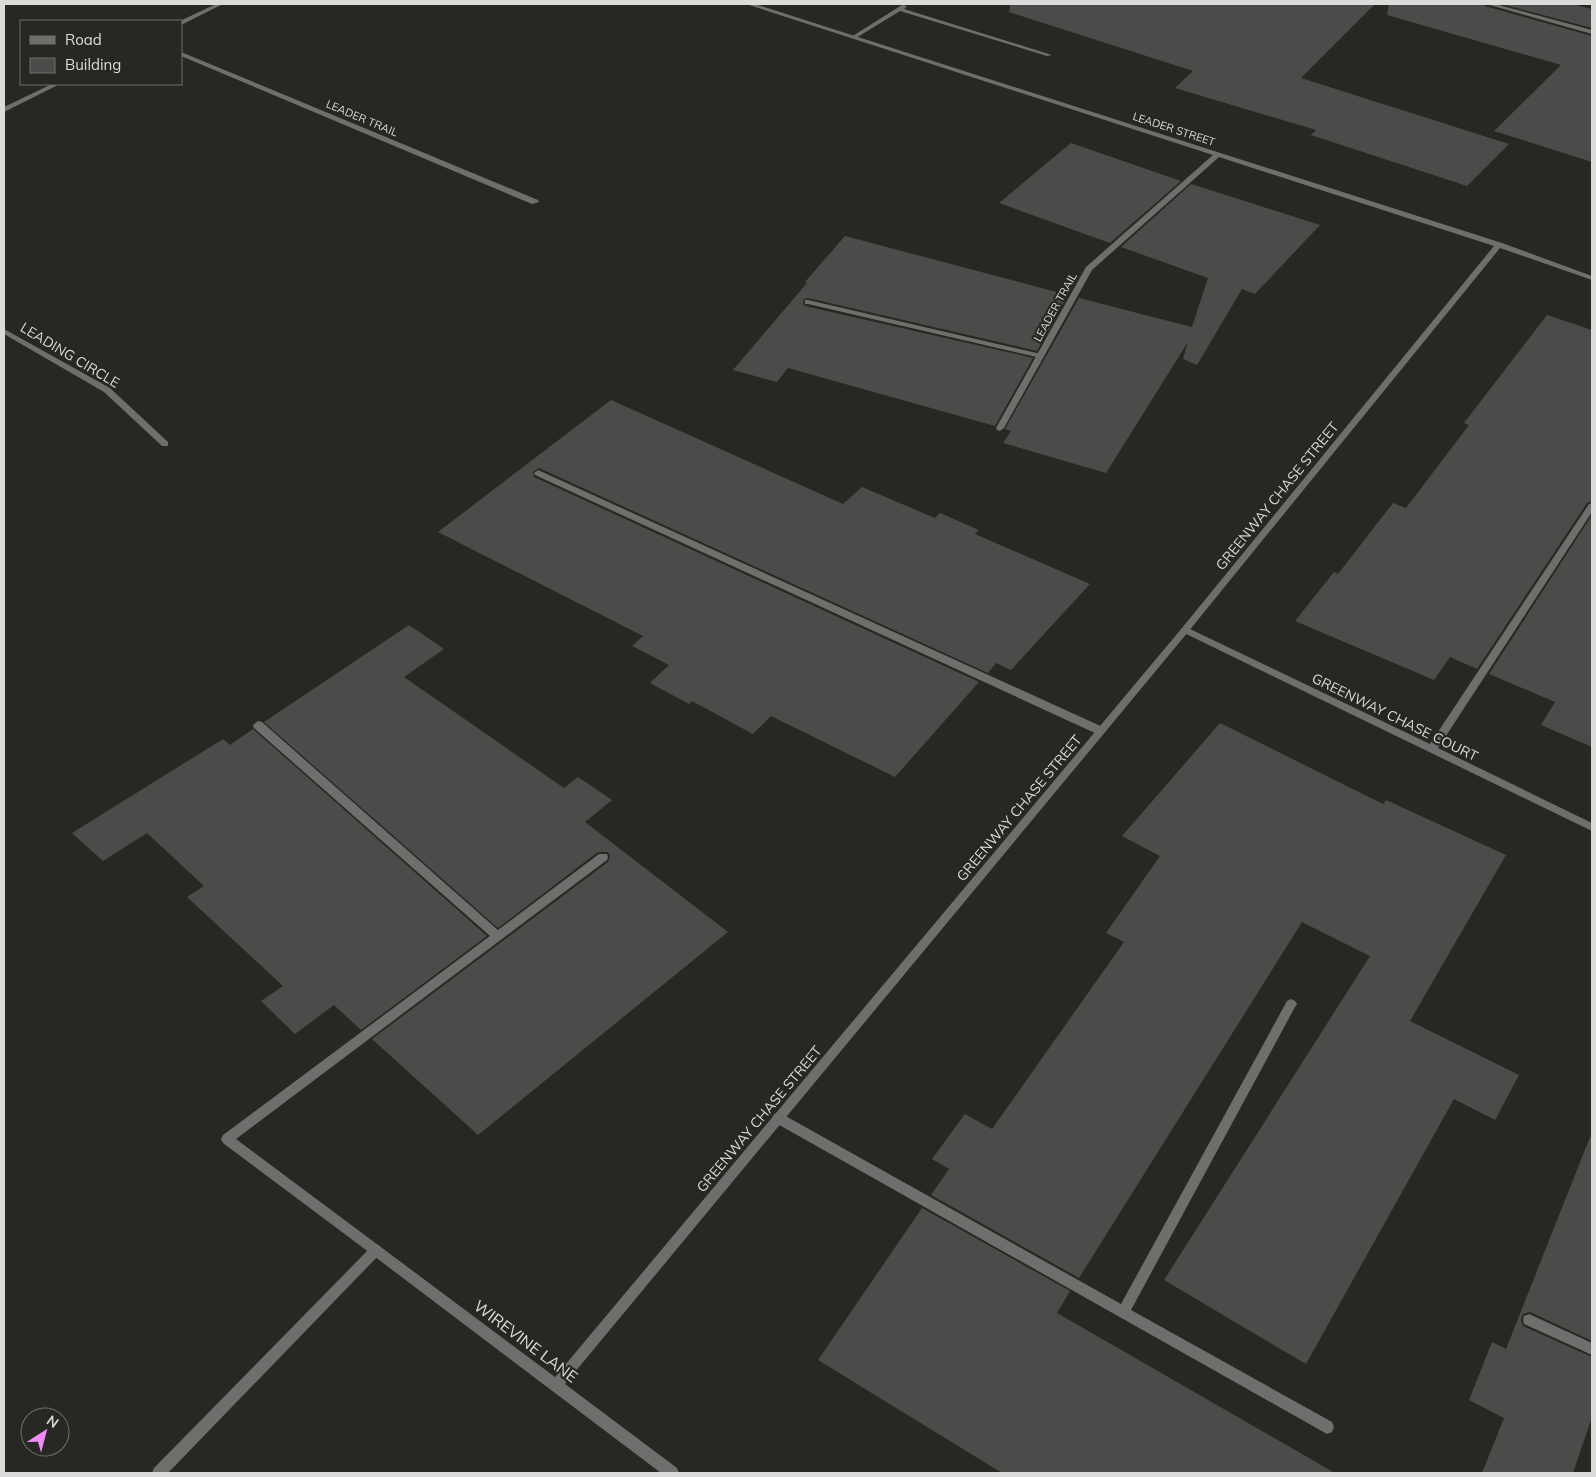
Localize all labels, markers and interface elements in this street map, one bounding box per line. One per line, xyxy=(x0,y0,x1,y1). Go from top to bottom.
legend xyxy=(20,20,182,85)
text: Road xyxy=(65,30,102,49)
text: Building xyxy=(65,55,121,74)
street label: LEADER TRAIL xyxy=(324,97,400,139)
street label: LEADER STREET xyxy=(1131,109,1217,149)
street label: LEADER TRAIL xyxy=(1030,270,1080,344)
street label: LEADING CIRCLE xyxy=(17,318,123,392)
street label: GREENWAY CHASE STREET xyxy=(1212,418,1343,574)
street label: GREENWAY CHASE COURT xyxy=(1309,669,1481,765)
street label: GREENWAY CHASE STREET xyxy=(952,731,1086,885)
street label: GREENWAY CHASE STREET xyxy=(692,1042,826,1196)
street label: WIREVINE LANE xyxy=(470,1295,582,1387)
north arrow xyxy=(20,1407,70,1457)
text: N xyxy=(43,1411,62,1432)

